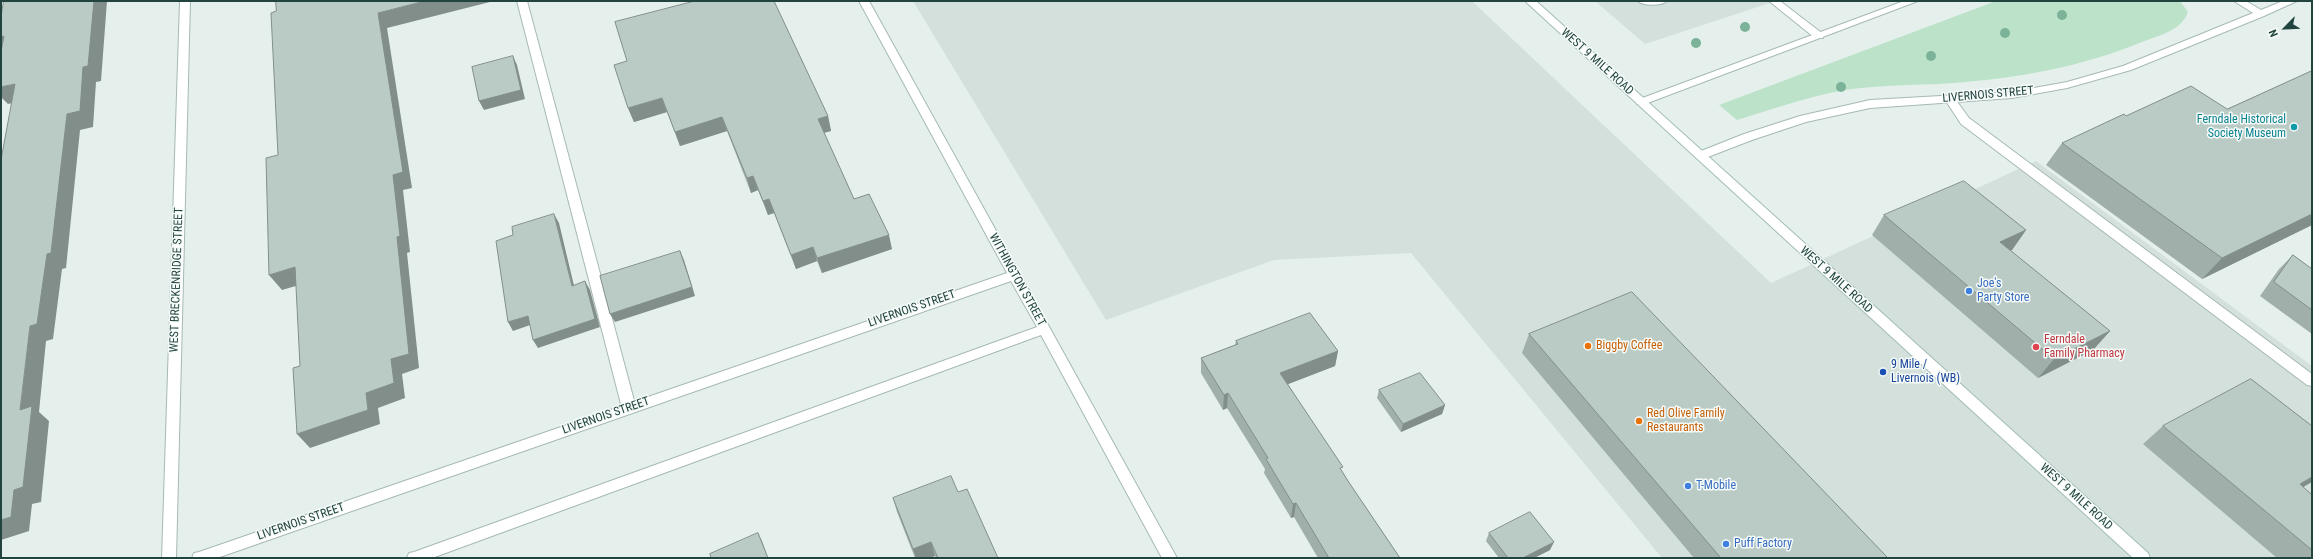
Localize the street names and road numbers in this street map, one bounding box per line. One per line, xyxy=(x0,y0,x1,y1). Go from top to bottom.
street label: WEST 9 MILE ROAD xyxy=(1558,26,1636,98)
street label: LIVERNOIS STREET xyxy=(1942,84,2034,106)
street label: WEST BRECKENRIDGE STREET xyxy=(167,207,187,353)
street label: WITHINGTON STREET xyxy=(986,231,1048,329)
street label: WEST 9 MILE ROAD xyxy=(1797,244,1875,316)
street label: LIVERNOIS STREET xyxy=(866,287,958,331)
street label: LIVERNOIS STREET xyxy=(560,394,652,438)
street label: WEST 9 MILE ROAD xyxy=(2037,461,2115,533)
street label: LIVERNOIS STREET xyxy=(255,500,347,544)

